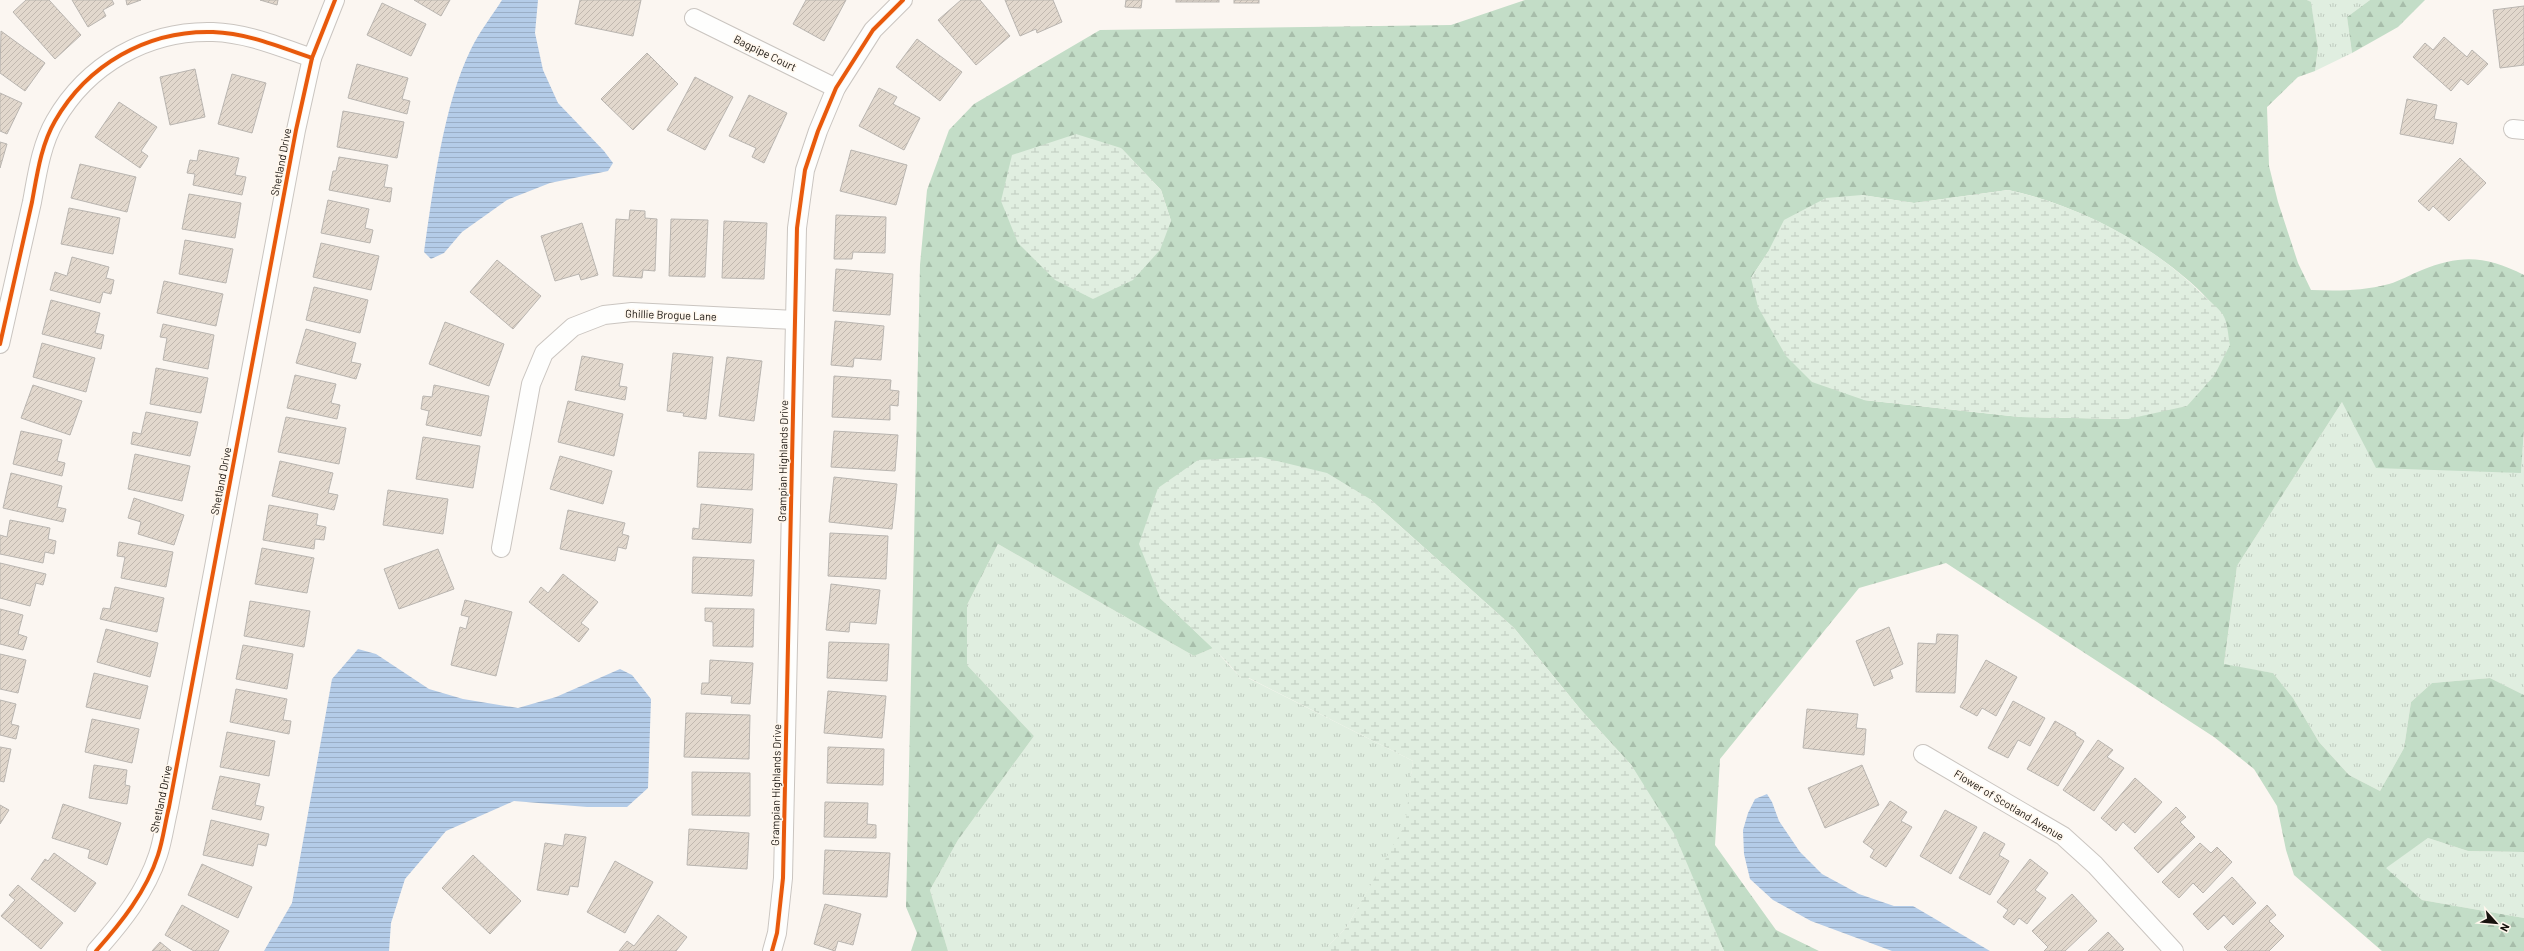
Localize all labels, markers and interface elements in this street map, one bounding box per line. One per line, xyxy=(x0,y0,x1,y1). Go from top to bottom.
street label: Bagpipe Court xyxy=(732,32,799,73)
street label: Shetland Drive xyxy=(268,127,293,197)
street label: Ghillie Brogue Lane xyxy=(625,306,717,323)
street label: Grampian Highlands Drive xyxy=(775,400,790,522)
street label: Shetland Drive xyxy=(208,446,233,516)
street label: Grampian Highlands Drive xyxy=(768,724,783,846)
street label: Shetland Drive xyxy=(147,764,174,834)
street label: Flower of Scotland Avenue xyxy=(1952,767,2067,843)
north arrow xyxy=(2476,903,2516,943)
text: N xyxy=(2498,922,2513,934)

